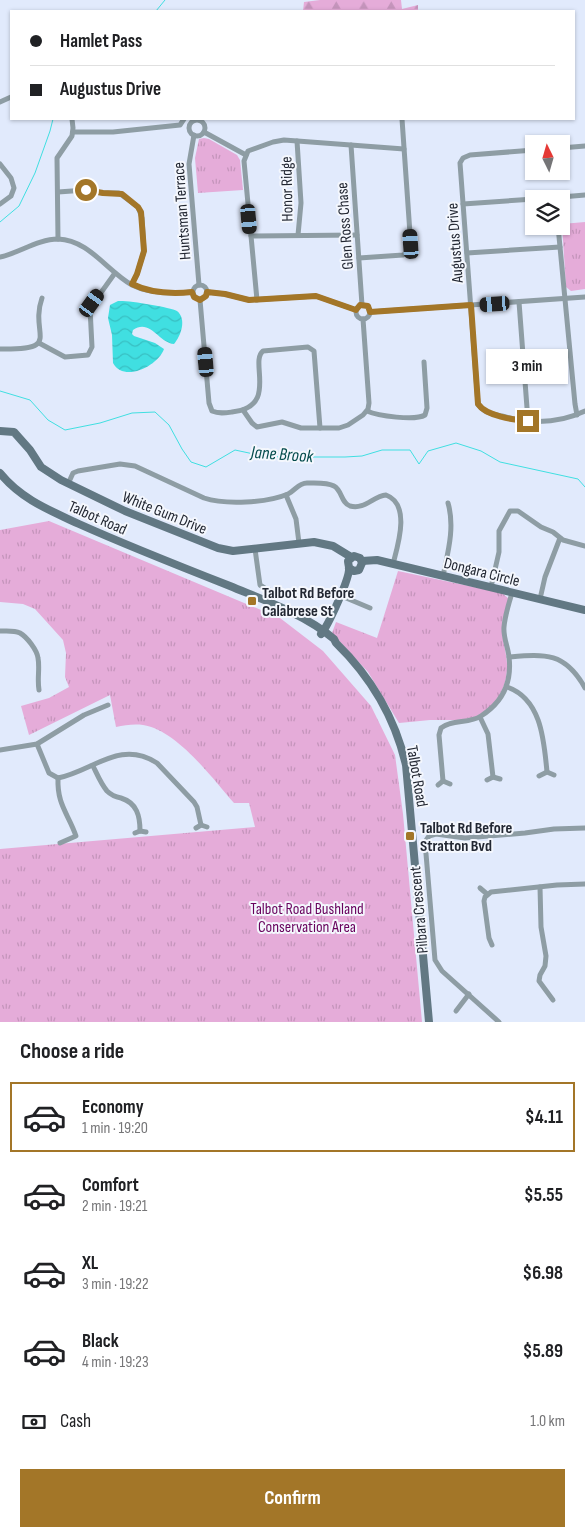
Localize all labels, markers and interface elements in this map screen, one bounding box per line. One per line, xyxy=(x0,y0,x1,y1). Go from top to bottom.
text: Hamlet Pass xyxy=(60,30,142,53)
text: Augustus Drive xyxy=(60,78,161,101)
north arrow xyxy=(525,135,570,180)
map controls xyxy=(525,135,570,235)
street label: Honor Ridge xyxy=(277,156,298,222)
street label: Huntsman Terrace xyxy=(170,161,195,260)
route start xyxy=(75,179,97,201)
street label: Glen Ross Chase xyxy=(333,182,358,270)
button: layers xyxy=(525,190,570,235)
street label: Augustus Drive xyxy=(443,202,468,285)
car xyxy=(240,203,257,235)
car xyxy=(402,229,419,259)
car xyxy=(77,286,106,320)
car xyxy=(479,295,510,313)
car xyxy=(197,346,214,378)
callout: 3 min xyxy=(487,348,569,384)
text: 3 min xyxy=(512,357,542,376)
route end xyxy=(517,410,539,432)
water label: Jane Brook xyxy=(249,442,315,467)
street label: White Gum Drive xyxy=(119,488,209,539)
street label: Talbot Road xyxy=(65,497,130,540)
street label: Dongara Circle xyxy=(442,554,522,591)
place label: Talbot Rd Before Calabrese St xyxy=(262,584,355,621)
marker: Talbot Rd Before Calabrese St xyxy=(246,595,258,607)
street label: Talbot Road xyxy=(402,744,431,808)
place label: Talbot Rd Before Stratton Bvd xyxy=(420,819,513,856)
marker: Talbot Rd Before Stratton Bvd xyxy=(404,830,416,842)
street label: Pilbara Crescent xyxy=(406,865,433,954)
park label: Talbot Road Bushland Conservation Area xyxy=(250,900,364,937)
text: Choose a ride xyxy=(20,1038,124,1065)
icon: car xyxy=(22,1095,67,1140)
text: Economy xyxy=(82,1096,144,1119)
text: $4.11 xyxy=(525,1106,563,1129)
text: 1 min · 19:20 xyxy=(82,1119,148,1138)
icon: car xyxy=(22,1173,67,1218)
text: Comfort xyxy=(82,1174,139,1197)
text: $5.55 xyxy=(524,1184,563,1207)
text: 2 min · 19:21 xyxy=(82,1197,147,1216)
icon: car xyxy=(22,1251,67,1296)
text: XL xyxy=(82,1252,98,1275)
text: $6.98 xyxy=(523,1262,563,1285)
text: 3 min · 19:22 xyxy=(82,1275,149,1294)
icon: car xyxy=(22,1329,67,1374)
text: Black xyxy=(82,1330,119,1353)
text: $5.89 xyxy=(523,1340,563,1363)
text: 4 min · 19:23 xyxy=(82,1353,149,1372)
icon: cash xyxy=(20,1408,48,1436)
text: Cash xyxy=(60,1410,91,1433)
text: 1.0 km xyxy=(530,1412,565,1431)
button: Confirm xyxy=(20,1469,565,1527)

